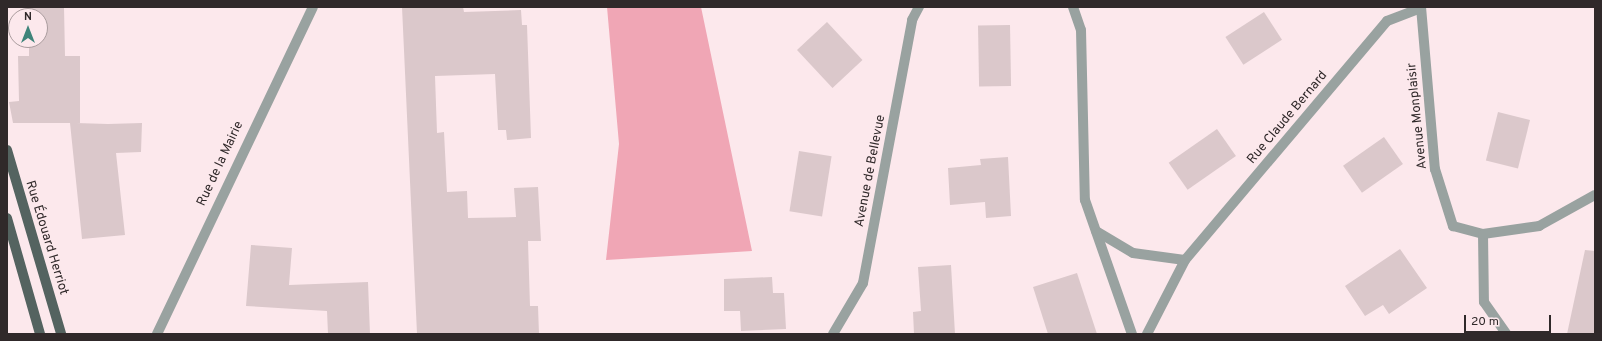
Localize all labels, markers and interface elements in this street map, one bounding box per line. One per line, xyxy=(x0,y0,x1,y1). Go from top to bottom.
north arrow xyxy=(8,8,48,48)
text: N xyxy=(24,10,32,24)
street label: Avenue Monplaisir xyxy=(1405,62,1431,170)
street label: Rue Claude Bernard xyxy=(1245,68,1331,168)
street label: Avenue de Bellevue xyxy=(852,114,890,228)
street label: Rue de la Mairie xyxy=(195,119,247,209)
street label: Rue Édouard Herriot xyxy=(21,179,71,297)
scale bar xyxy=(1466,307,1553,333)
text: 20 m xyxy=(1471,314,1499,330)

